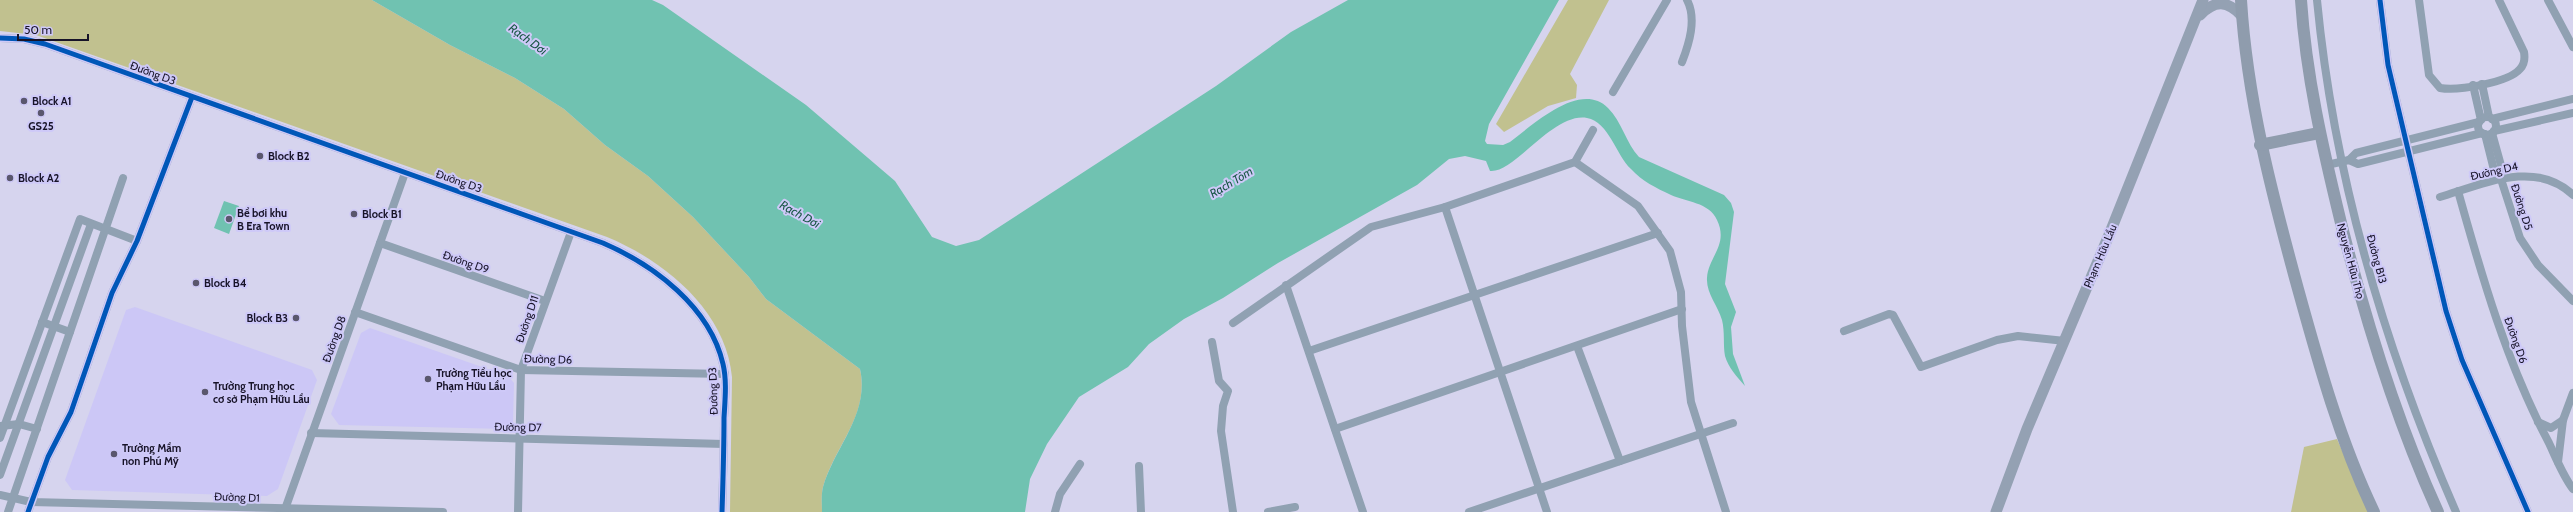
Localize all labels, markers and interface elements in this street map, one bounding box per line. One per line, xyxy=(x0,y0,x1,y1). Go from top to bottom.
scale bar xyxy=(18,16,88,42)
water label: Rạch Dơi xyxy=(506,20,550,58)
text: 50 m xyxy=(24,22,52,37)
street label: Đường D3 xyxy=(128,58,178,88)
place label: Block A1 xyxy=(32,94,72,108)
marker: Block A1 xyxy=(19,96,29,106)
marker: GS25 xyxy=(36,108,46,118)
place label: GS25 xyxy=(28,119,54,133)
place label: Block B2 xyxy=(268,149,310,163)
marker: Block B2 xyxy=(255,151,265,161)
street label: Đường D4 xyxy=(2469,159,2520,183)
water label: Rạch Tôm xyxy=(1207,163,1256,201)
street label: Đường D3 xyxy=(434,167,484,195)
place label: Block A2 xyxy=(18,171,60,185)
marker: Block A2 xyxy=(5,173,15,183)
street label: Đường D5 xyxy=(2508,182,2536,232)
water label: Rạch Dơi xyxy=(777,197,823,231)
place label: Bể bơi khu B Era Town xyxy=(237,206,290,233)
place label: Block B1 xyxy=(362,207,402,221)
marker: Block B1 xyxy=(349,209,359,219)
marker: Bể bơi khu B Era Town xyxy=(224,214,234,224)
street label: Phạm Hữu Lầu xyxy=(2080,222,2120,290)
street label: Nguyễn Hữu Thọ xyxy=(2334,222,2368,300)
street label: Đường B13 xyxy=(2364,233,2390,285)
street label: Đường D9 xyxy=(441,248,491,276)
place label: Block B4 xyxy=(204,276,247,290)
marker: Block B4 xyxy=(191,278,201,288)
street label: Đường D11 xyxy=(512,294,542,344)
place label: Block B3 xyxy=(246,311,288,325)
marker: Block B3 xyxy=(291,313,301,323)
street label: Đường D8 xyxy=(319,314,349,364)
street label: Đường D6 xyxy=(2501,315,2531,365)
street label: Đường D6 xyxy=(524,351,572,367)
place label: Trường Tiểu học Phạm Hữu Lầu xyxy=(436,366,511,393)
street label: Đường D3 xyxy=(705,367,721,415)
marker: Trường Tiểu học Phạm Hữu Lầu xyxy=(423,374,433,384)
place label: Trường Trung học cơ sở Phạm Hữu Lầu xyxy=(213,379,310,406)
marker: Trường Trung học cơ sở Phạm Hữu Lầu xyxy=(200,387,210,397)
street label: Đường D7 xyxy=(494,420,542,434)
place label: Trường Mầm non Phú Mỹ xyxy=(122,441,181,468)
marker: Trường Mầm non Phú Mỹ xyxy=(109,449,119,459)
street label: Đường D1 xyxy=(214,489,260,505)

